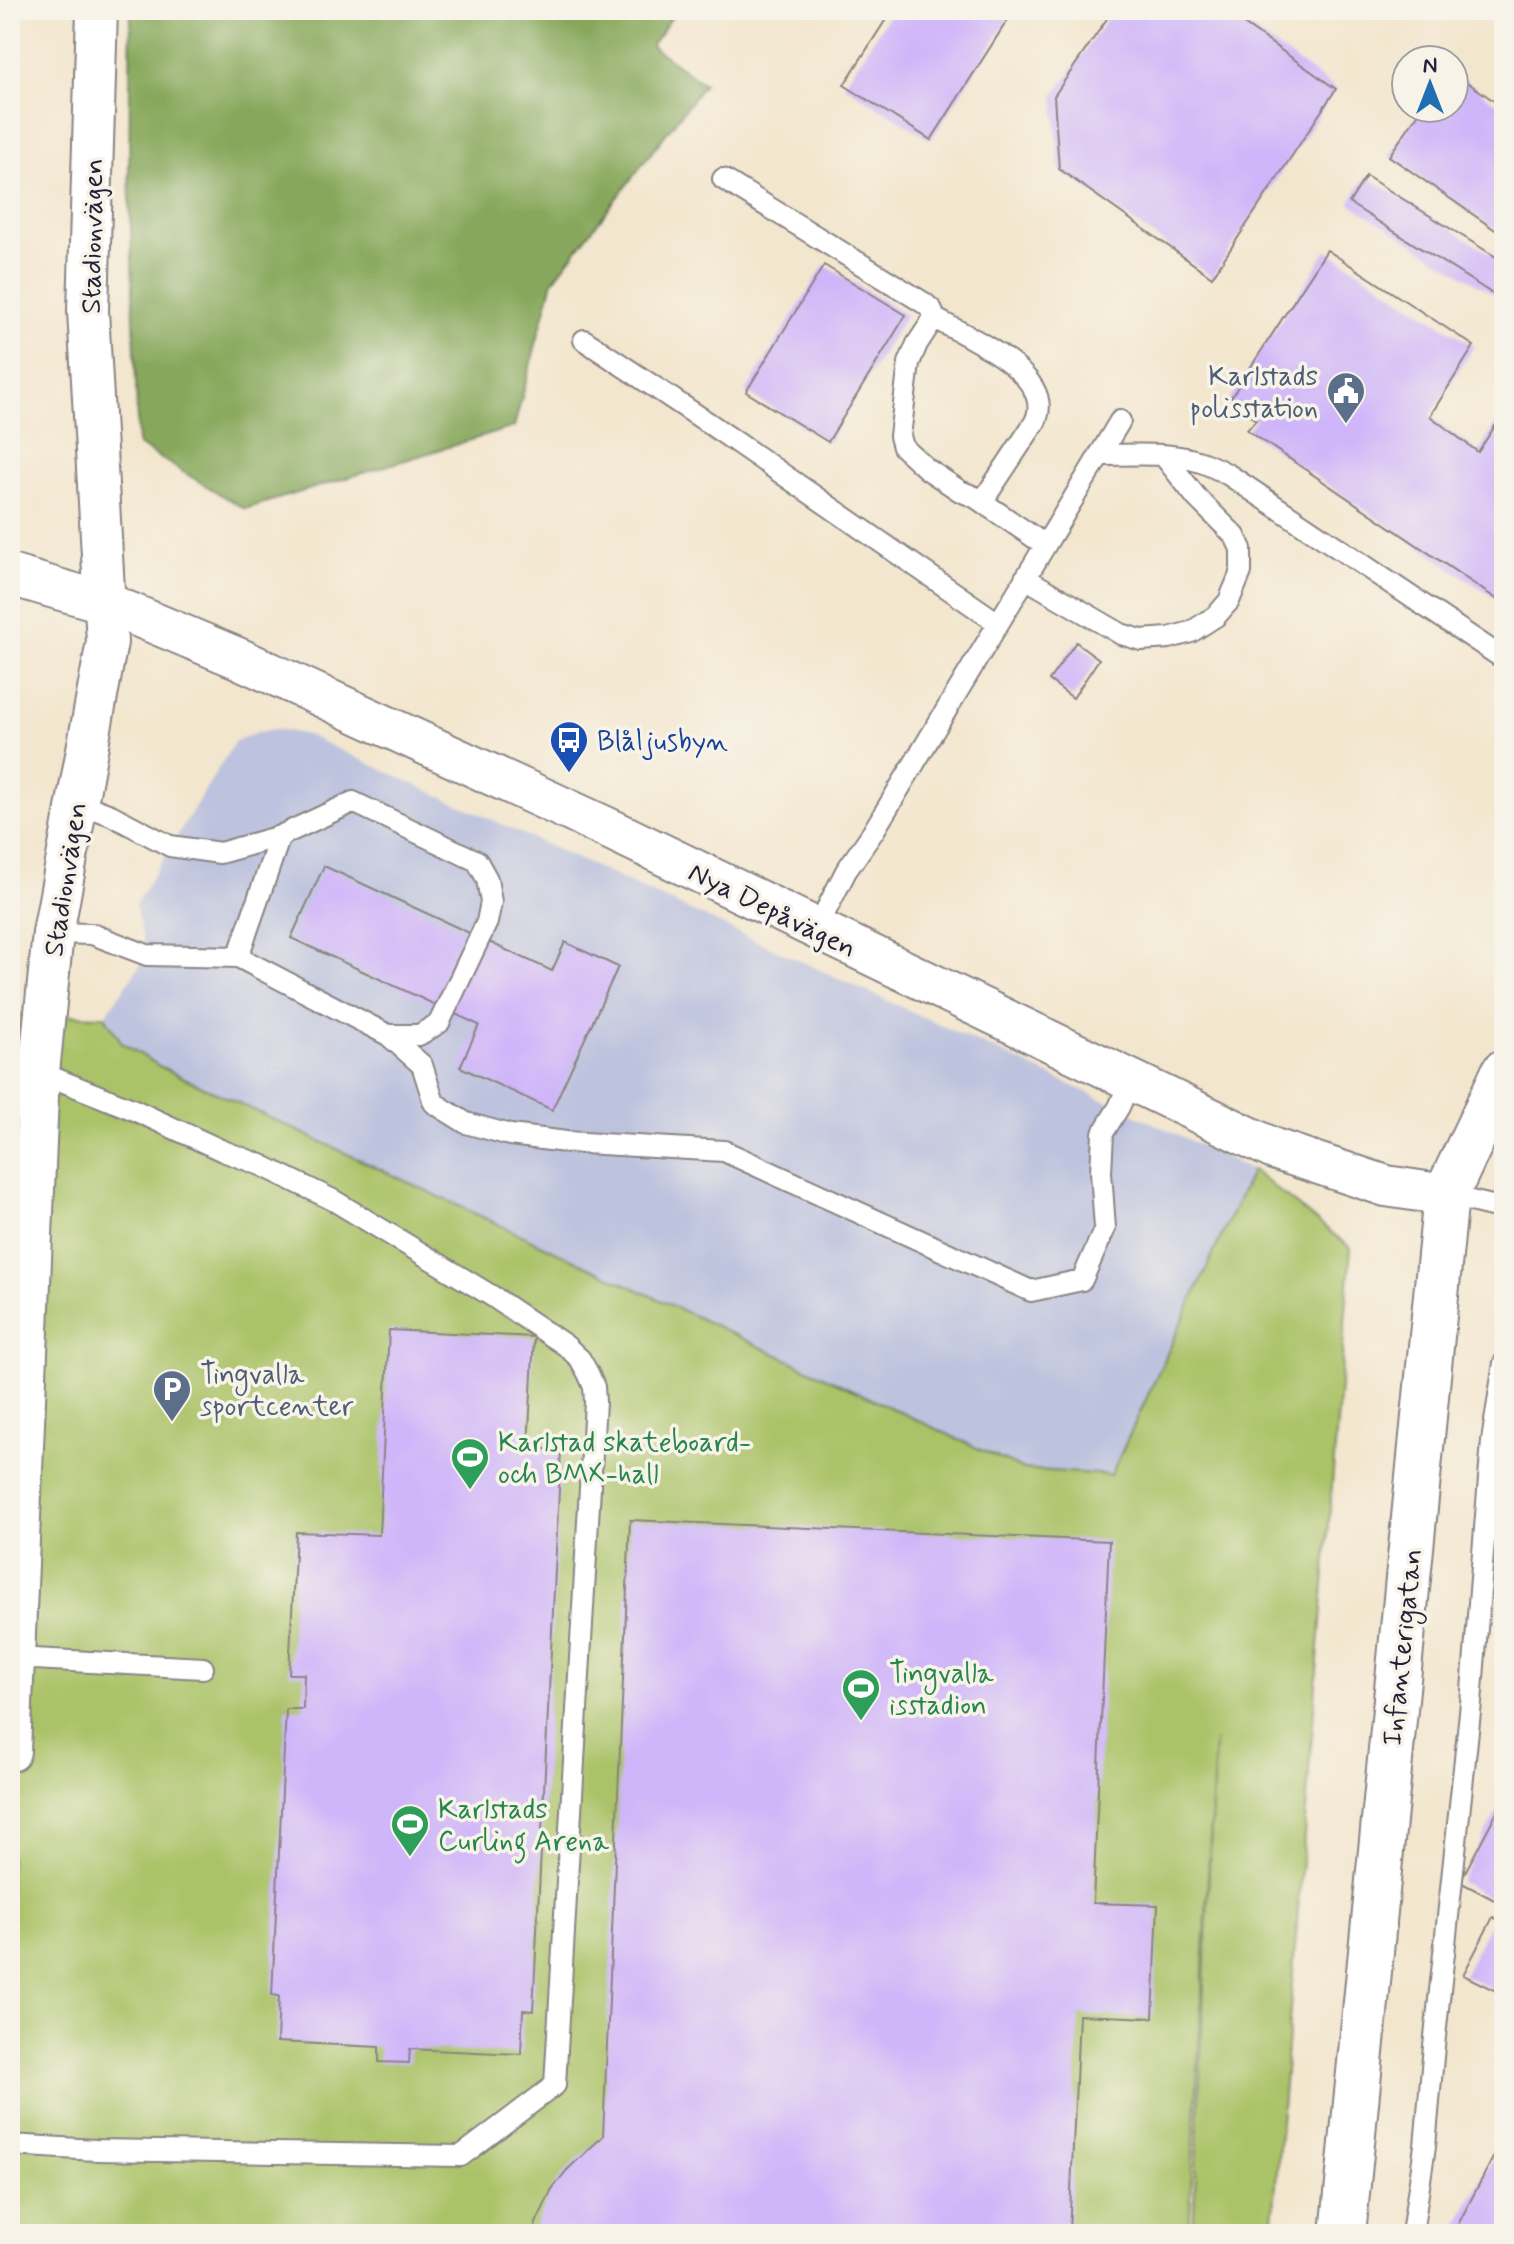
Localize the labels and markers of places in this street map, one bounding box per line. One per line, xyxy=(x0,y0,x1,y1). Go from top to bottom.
place label: Karlstads polisstation xyxy=(1190,359,1318,428)
public building icon: Karlstads polisstation xyxy=(1325,370,1367,425)
bus stop icon: Blåljusbyn xyxy=(548,719,590,774)
place label: Blåljusbyn xyxy=(597,724,728,761)
place label: Tingvalla sportcenter xyxy=(200,1357,354,1426)
parking icon: Tingvalla sportcenter xyxy=(151,1368,193,1423)
place label: Karlstad skateboard- och BMX-hall xyxy=(498,1425,751,1494)
sports icon: Karlstad skateboard- och BMX-hall xyxy=(449,1436,491,1491)
place label: Tingvalla isstadion xyxy=(889,1656,994,1725)
sports icon: Tingvalla isstadion xyxy=(840,1667,882,1722)
place label: Karlstads Curling Arena xyxy=(438,1792,609,1864)
sports icon: Karlstads Curling Arena xyxy=(389,1803,431,1858)

